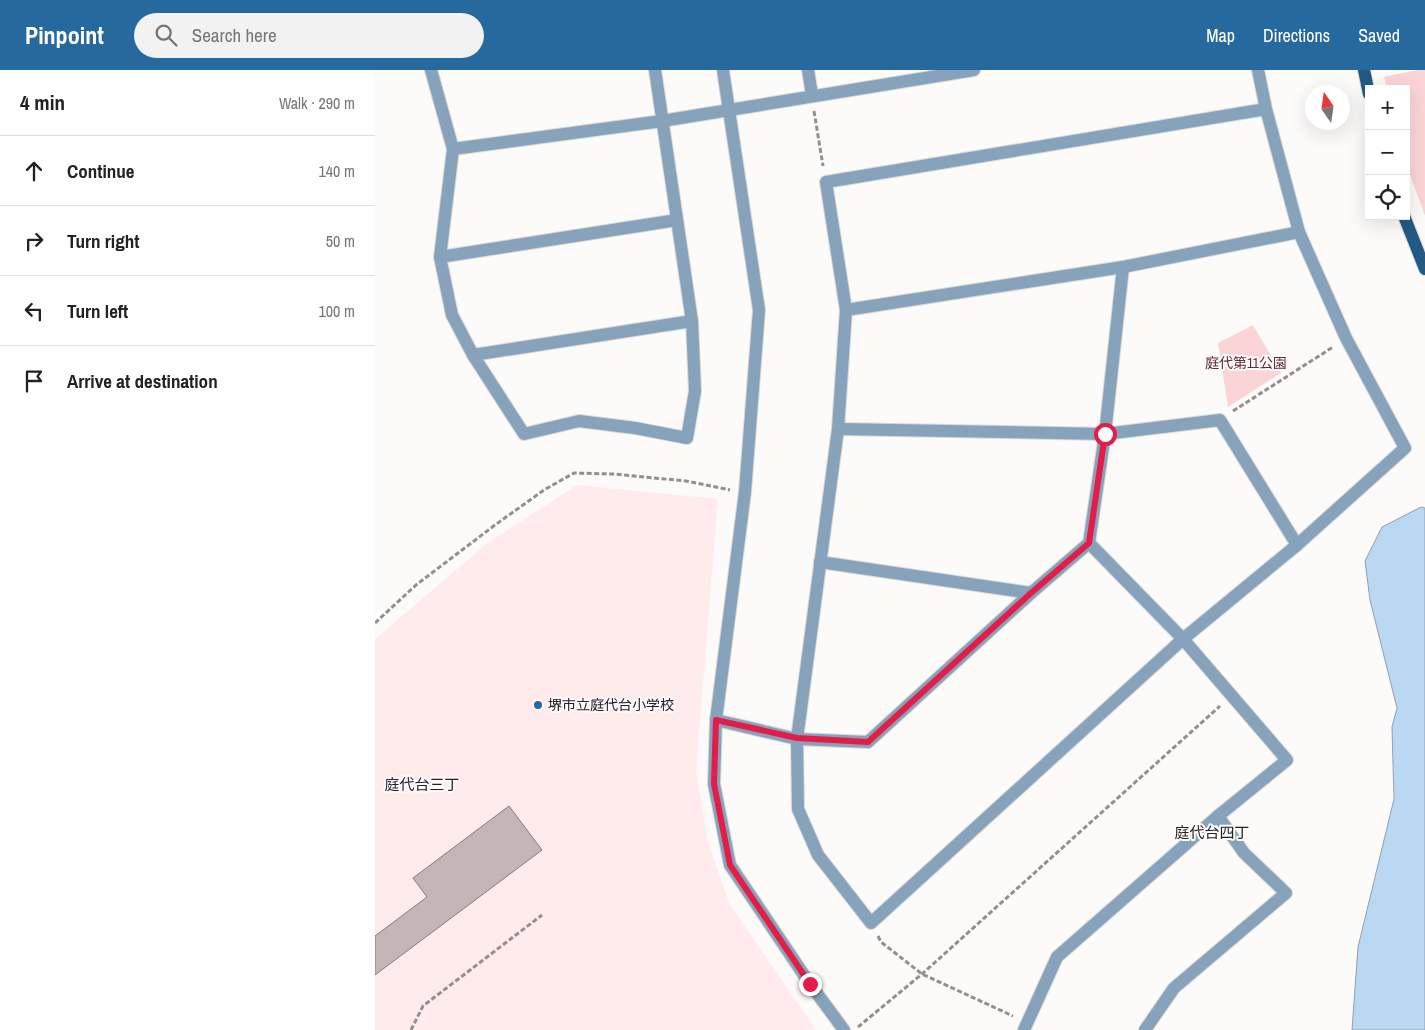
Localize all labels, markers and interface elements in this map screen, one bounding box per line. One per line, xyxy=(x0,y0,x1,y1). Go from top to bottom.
search box xyxy=(134,13,484,58)
text: Pinpoint xyxy=(25,19,104,51)
icon: search xyxy=(152,21,180,49)
text: Search here xyxy=(192,22,277,48)
text: Map xyxy=(1206,23,1235,48)
text: Directions xyxy=(1263,23,1330,48)
text: Saved xyxy=(1358,23,1400,48)
north arrow xyxy=(1305,85,1350,130)
map controls xyxy=(1365,85,1410,220)
button: + xyxy=(1365,85,1410,130)
text: 4 min xyxy=(20,88,65,117)
text: Walk · 290 m xyxy=(279,92,355,114)
button: − xyxy=(1365,130,1410,175)
icon: ahead xyxy=(20,157,48,185)
text: Continue xyxy=(67,158,135,184)
text: 140 m xyxy=(319,160,355,182)
button: locate xyxy=(1365,175,1410,220)
icon: right xyxy=(20,227,48,255)
text: Turn right xyxy=(67,228,139,254)
text: 50 m xyxy=(326,230,355,252)
icon: left xyxy=(20,297,48,325)
text: Turn left xyxy=(67,298,128,324)
text: 100 m xyxy=(319,300,355,322)
park label: 庭代第11公園 xyxy=(1205,354,1287,372)
icon: arrive xyxy=(20,367,48,395)
text: Arrive at destination xyxy=(67,368,218,394)
route start xyxy=(1094,423,1117,446)
place label: 堺市立庭代台小学校 xyxy=(548,696,674,714)
marker: 堺市立庭代台小学校 xyxy=(532,699,544,711)
district label: 庭代台三丁 xyxy=(384,774,460,795)
district label: 庭代台四丁 xyxy=(1174,822,1250,843)
route end xyxy=(799,973,822,996)

